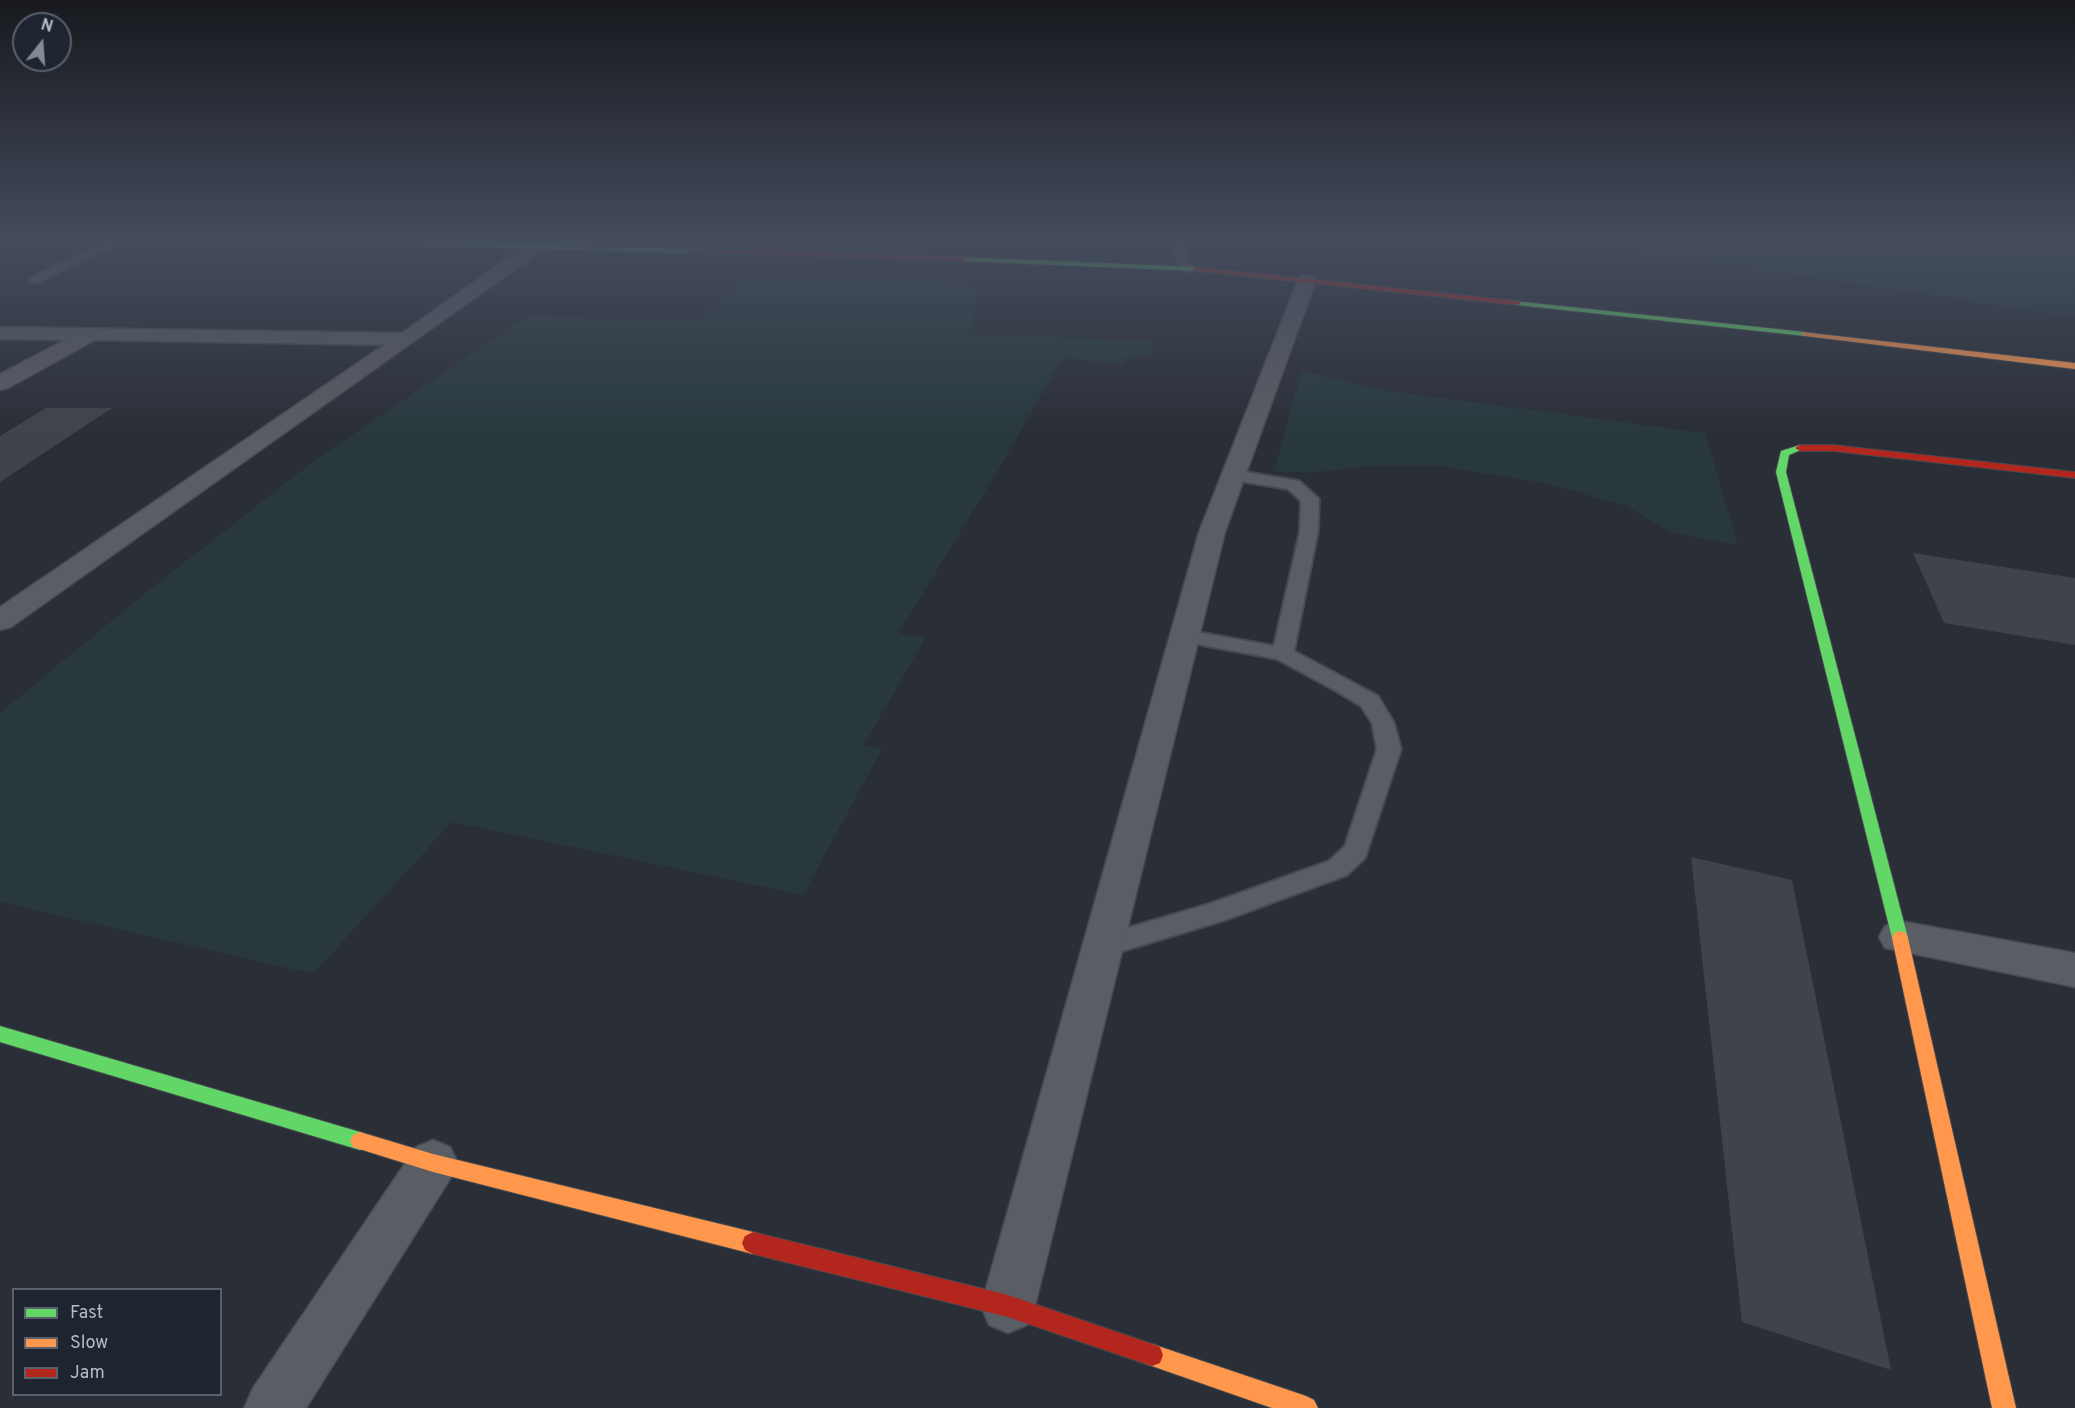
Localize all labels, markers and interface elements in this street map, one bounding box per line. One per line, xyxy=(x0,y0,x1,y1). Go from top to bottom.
north arrow xyxy=(12,12,72,72)
text: N xyxy=(38,15,55,38)
legend xyxy=(12,1288,222,1396)
text: Fast xyxy=(70,1302,103,1325)
text: Slow xyxy=(70,1332,108,1355)
text: Jam xyxy=(70,1362,105,1385)

